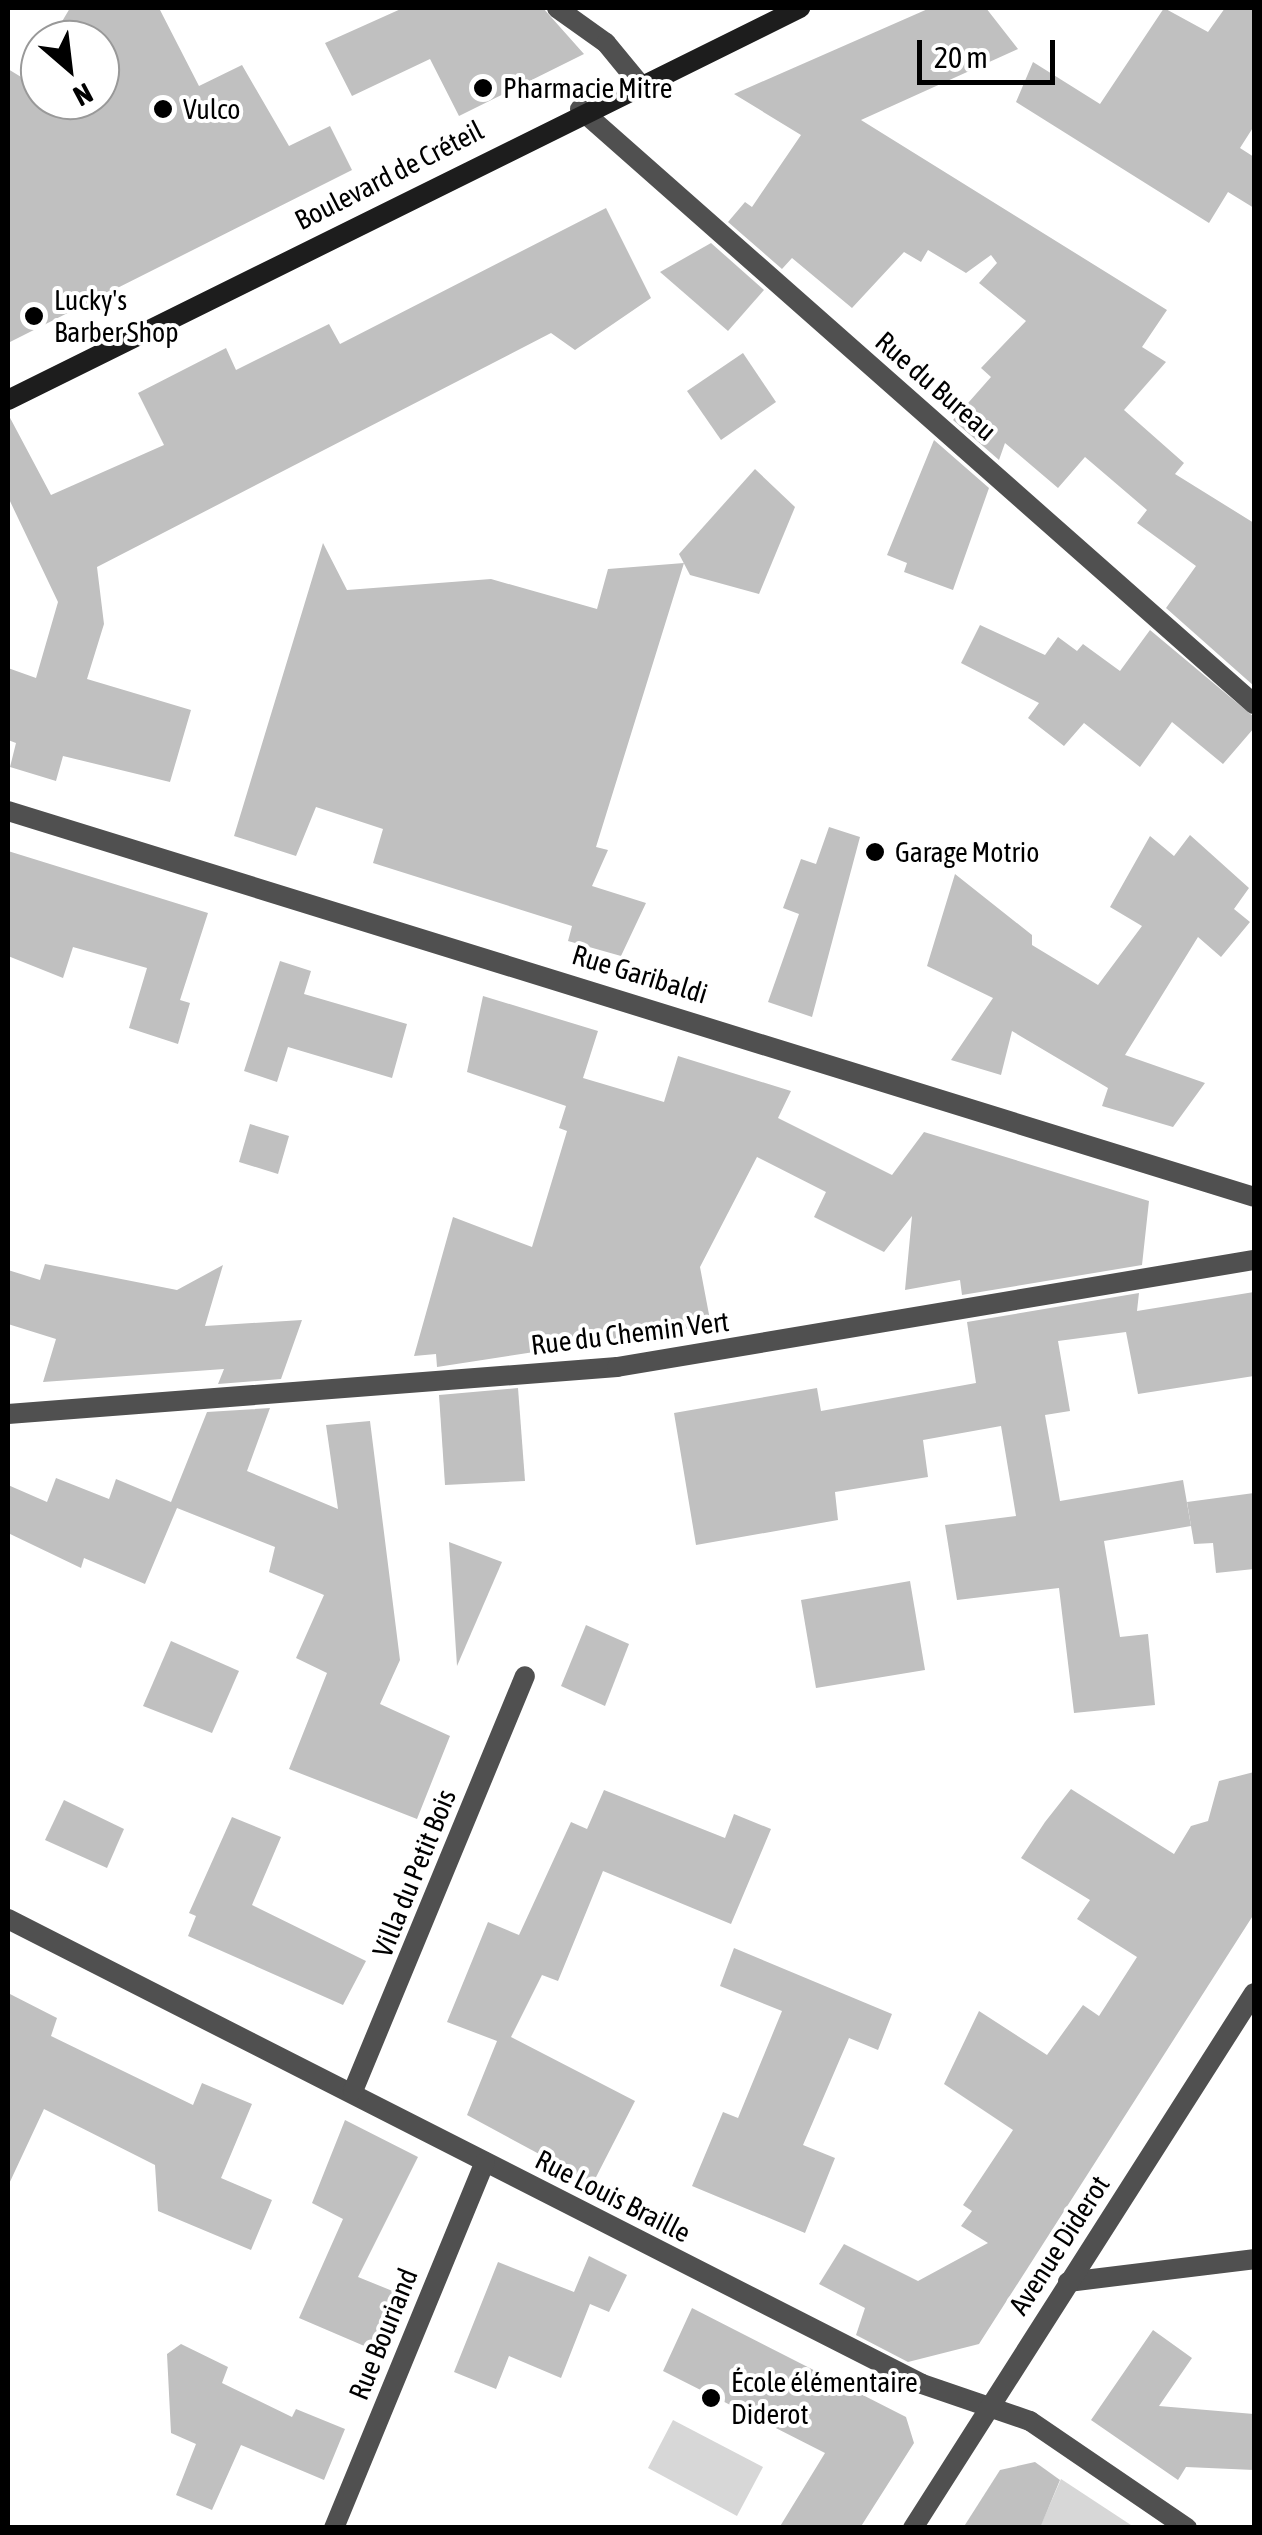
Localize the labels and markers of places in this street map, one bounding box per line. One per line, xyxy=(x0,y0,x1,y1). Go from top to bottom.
place label: Pharmacie Mitre xyxy=(503,71,672,105)
marker: Pharmacie Mitre xyxy=(472,77,494,99)
place label: Vulco xyxy=(183,92,240,126)
marker: Vulco xyxy=(152,98,174,120)
place label: Lucky's Barber Shop xyxy=(54,283,178,349)
marker: Lucky's Barber Shop xyxy=(23,305,45,327)
place label: Garage Motrio xyxy=(895,835,1039,869)
marker: Garage Motrio xyxy=(864,841,886,863)
place label: École élémentaire Diderot xyxy=(731,2365,918,2431)
marker: École élémentaire Diderot xyxy=(700,2387,722,2409)

